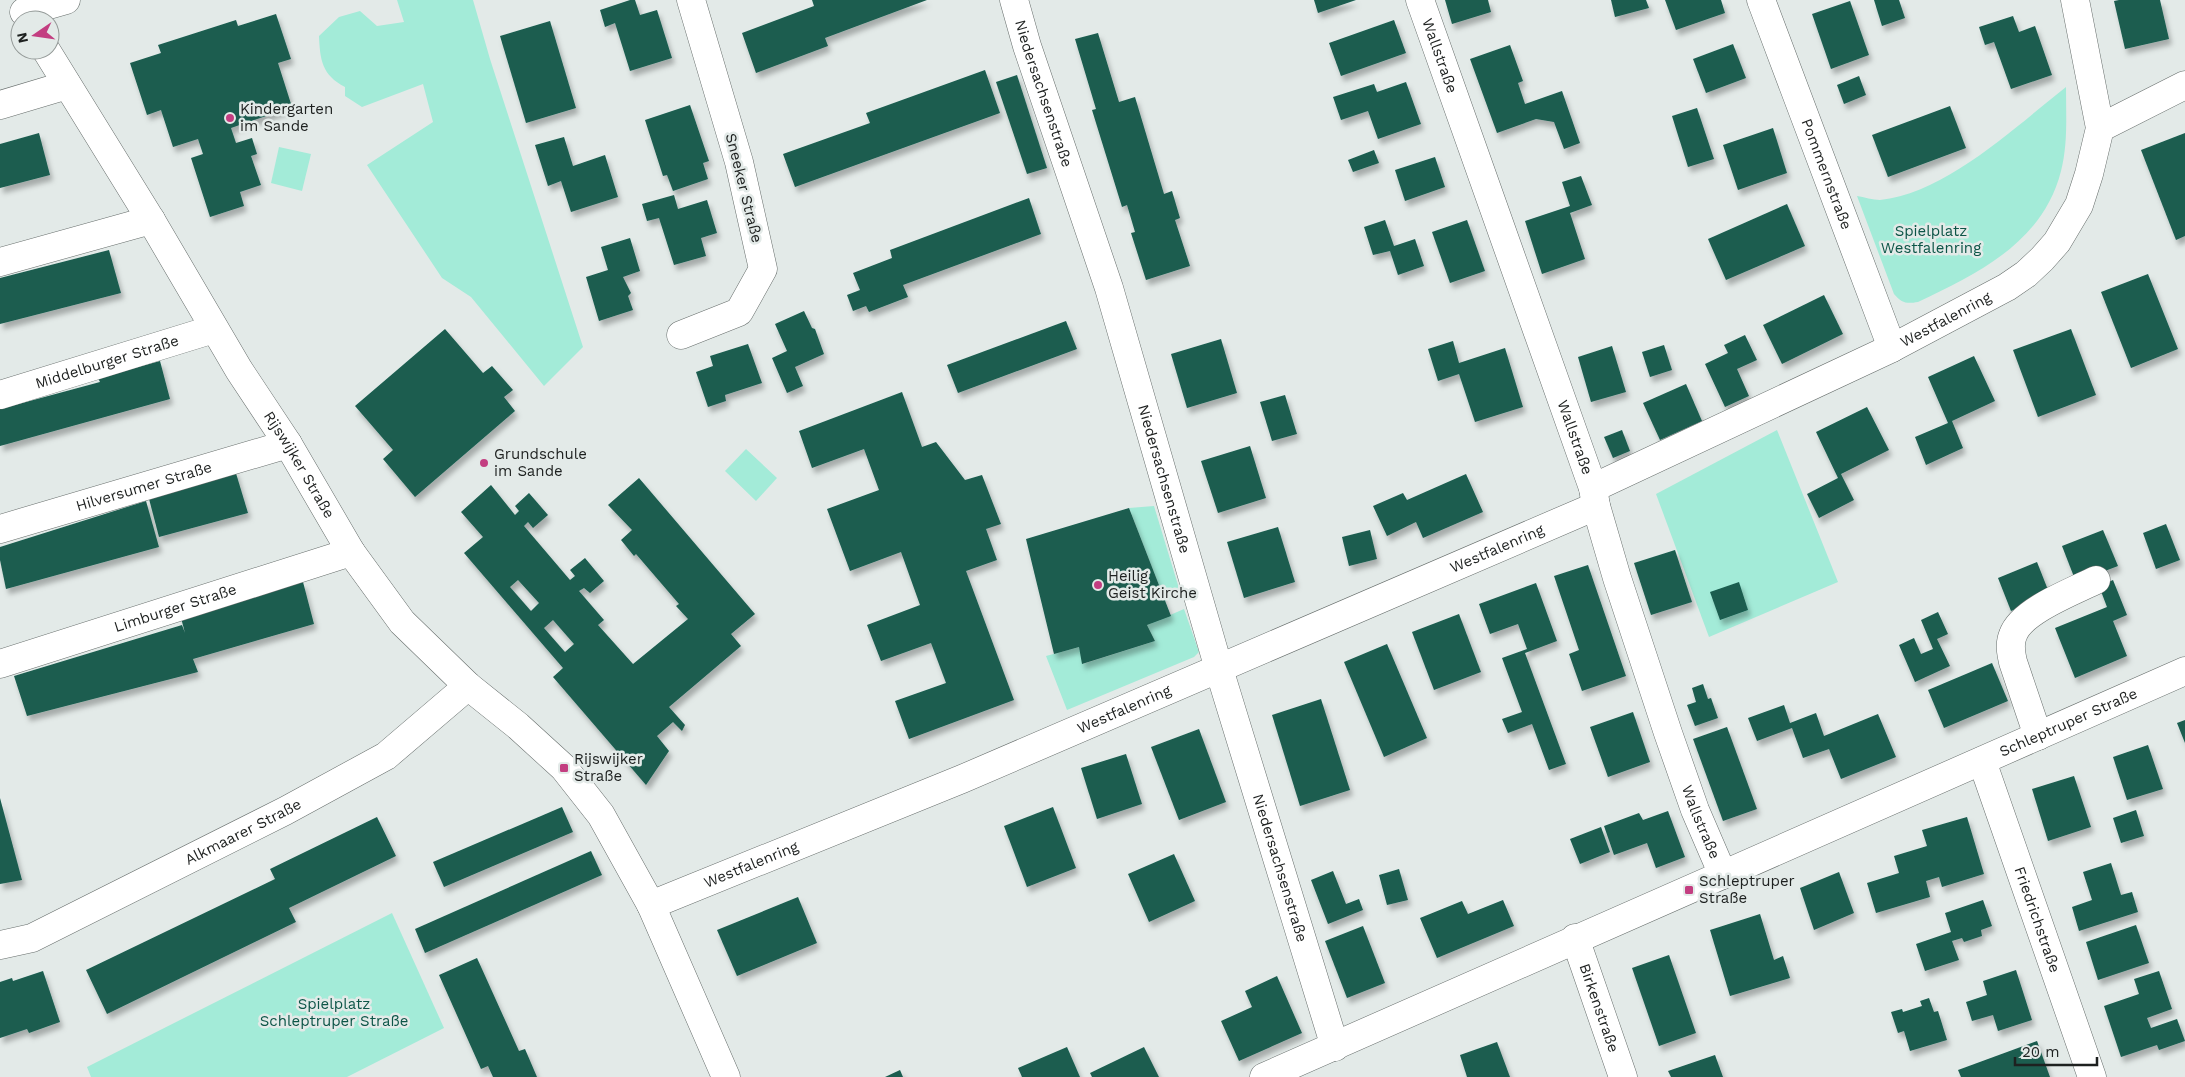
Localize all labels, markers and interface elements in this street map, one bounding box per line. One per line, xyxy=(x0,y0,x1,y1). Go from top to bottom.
north arrow xyxy=(10,10,60,60)
street label: Wallstraße xyxy=(1418,16,1461,95)
street label: Niedersachsenstraße xyxy=(1011,18,1076,169)
text: N xyxy=(13,31,31,45)
place label: Kindergarten im Sande xyxy=(240,100,333,135)
marker: Kindergarten im Sande xyxy=(224,112,236,124)
street label: Pommernstraße xyxy=(1797,116,1856,232)
street label: Sneeker Straße xyxy=(722,131,766,245)
park label: Spielplatz Westfalenring xyxy=(1881,222,1981,257)
street label: Westfalenring xyxy=(1897,288,1994,351)
street label: Middelburger Straße xyxy=(33,331,181,393)
street label: Wallstraße xyxy=(1554,398,1597,477)
street label: Niedersachsenstraße xyxy=(1134,402,1194,555)
street label: Rijswijker Straße xyxy=(260,408,338,522)
place label: Grundschule im Sande xyxy=(494,445,587,480)
marker: Grundschule im Sande xyxy=(478,457,490,469)
street label: Hilversumer Straße xyxy=(74,458,214,515)
street label: Westfalenring xyxy=(1447,521,1547,577)
place label: Heilig Geist Kirche xyxy=(1108,567,1197,602)
marker: Heilig Geist Kirche xyxy=(1092,579,1104,591)
street label: Limburger Straße xyxy=(112,580,239,636)
street label: Westfalenring xyxy=(1074,681,1174,737)
street label: Schleptruper Straße xyxy=(1997,684,2140,761)
place label: Rijswijker Straße xyxy=(574,750,643,785)
marker: Rijswijker Straße xyxy=(558,762,570,774)
street label: Wallstraße xyxy=(1678,783,1724,862)
street label: Niedersachsenstraße xyxy=(1249,792,1311,944)
street label: Alkmaarer Straße xyxy=(182,795,304,869)
street label: Westfalenring xyxy=(701,837,801,892)
street label: Friedrichstraße xyxy=(2010,864,2064,975)
place label: Schleptruper Straße xyxy=(1699,872,1795,907)
marker: Schleptruper Straße xyxy=(1683,884,1695,896)
street label: Birkenstraße xyxy=(1576,961,1623,1055)
park label: Spielplatz Schleptruper Straße xyxy=(260,995,408,1030)
scale bar xyxy=(2015,1034,2098,1066)
text: 20 m xyxy=(2022,1043,2060,1061)

